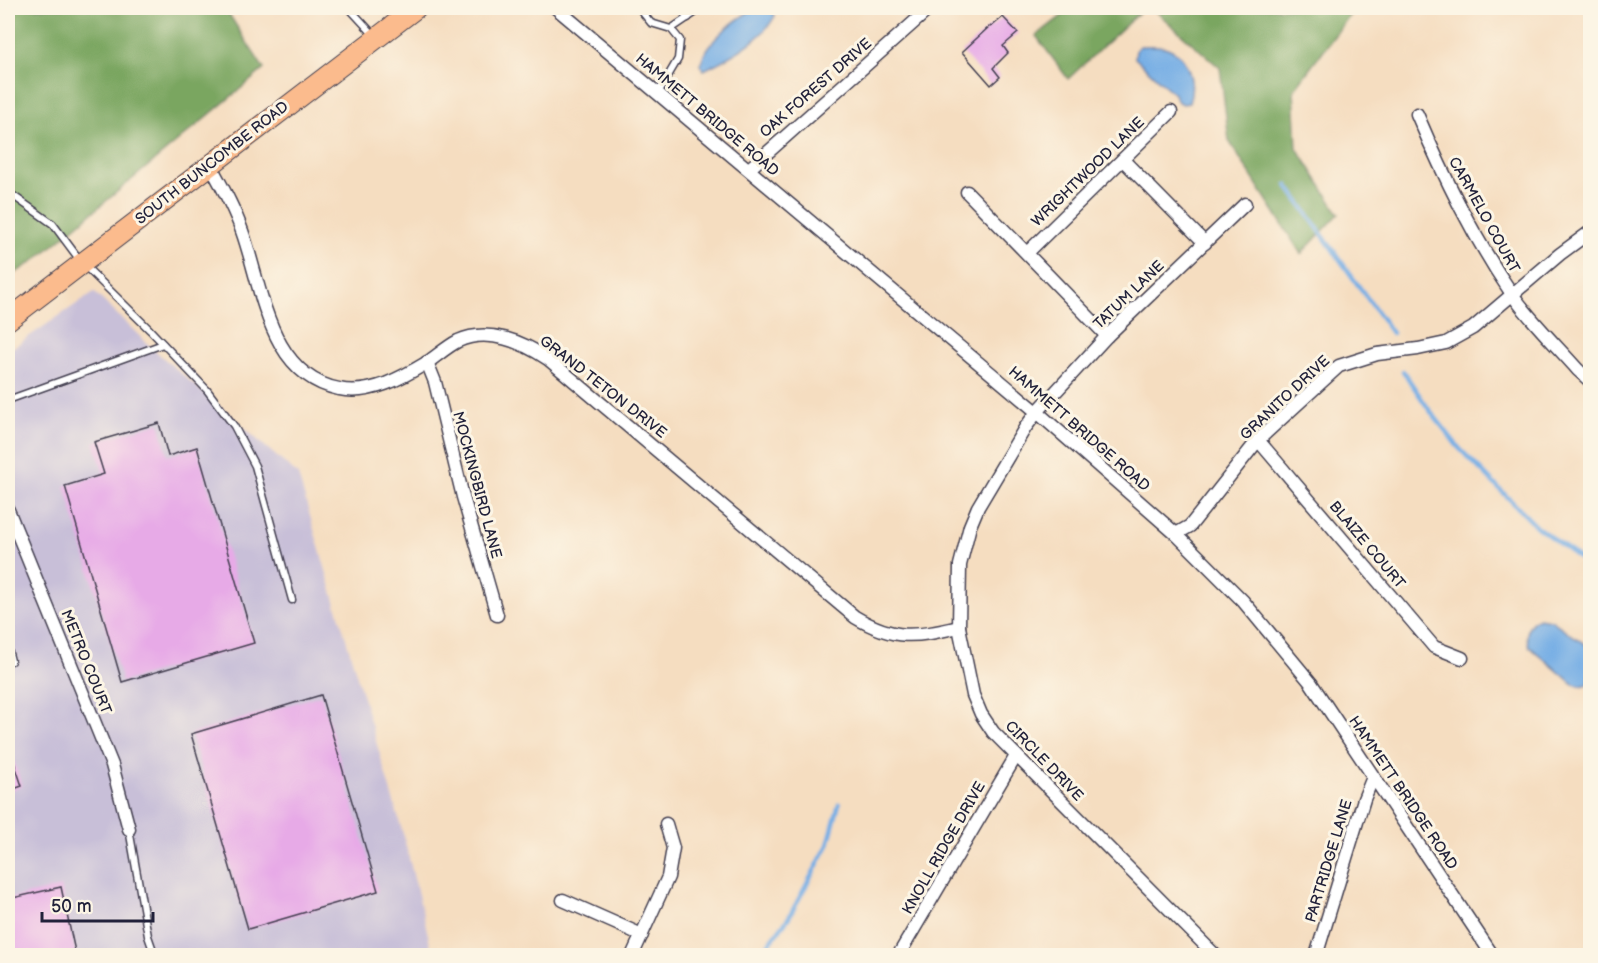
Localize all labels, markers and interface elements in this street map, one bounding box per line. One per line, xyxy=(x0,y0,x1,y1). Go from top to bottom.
street label: OAK FOREST DRIVE xyxy=(756,34,876,142)
street label: HAMMETT BRIDGE ROAD xyxy=(631,49,783,181)
street label: SOUTH BUNCOMBE ROAD xyxy=(132,97,292,229)
street label: WRIGHTWOOD LANE xyxy=(1027,113,1149,231)
street label: CARMELO COURT xyxy=(1444,154,1524,276)
street label: TATUM LANE xyxy=(1090,256,1168,333)
street label: GRAND TETON DRIVE xyxy=(536,331,670,443)
street label: GRANITO DRIVE xyxy=(1236,351,1334,444)
street label: HAMMETT BRIDGE ROAD xyxy=(1004,362,1154,496)
street label: MOCKINGBIRD LANE xyxy=(448,409,506,561)
street label: BLAIZE COURT xyxy=(1325,497,1409,593)
street label: METRO COURT xyxy=(56,607,116,717)
street label: HAMMETT BRIDGE ROAD xyxy=(1344,713,1462,874)
street label: CIRCLE DRIVE xyxy=(1001,717,1087,805)
street label: KNOLL RIDGE DRIVE xyxy=(898,778,990,918)
street label: PARTRIDGE LANE xyxy=(1301,797,1357,925)
scale bar xyxy=(42,885,153,923)
text: 50 m xyxy=(51,896,92,917)

